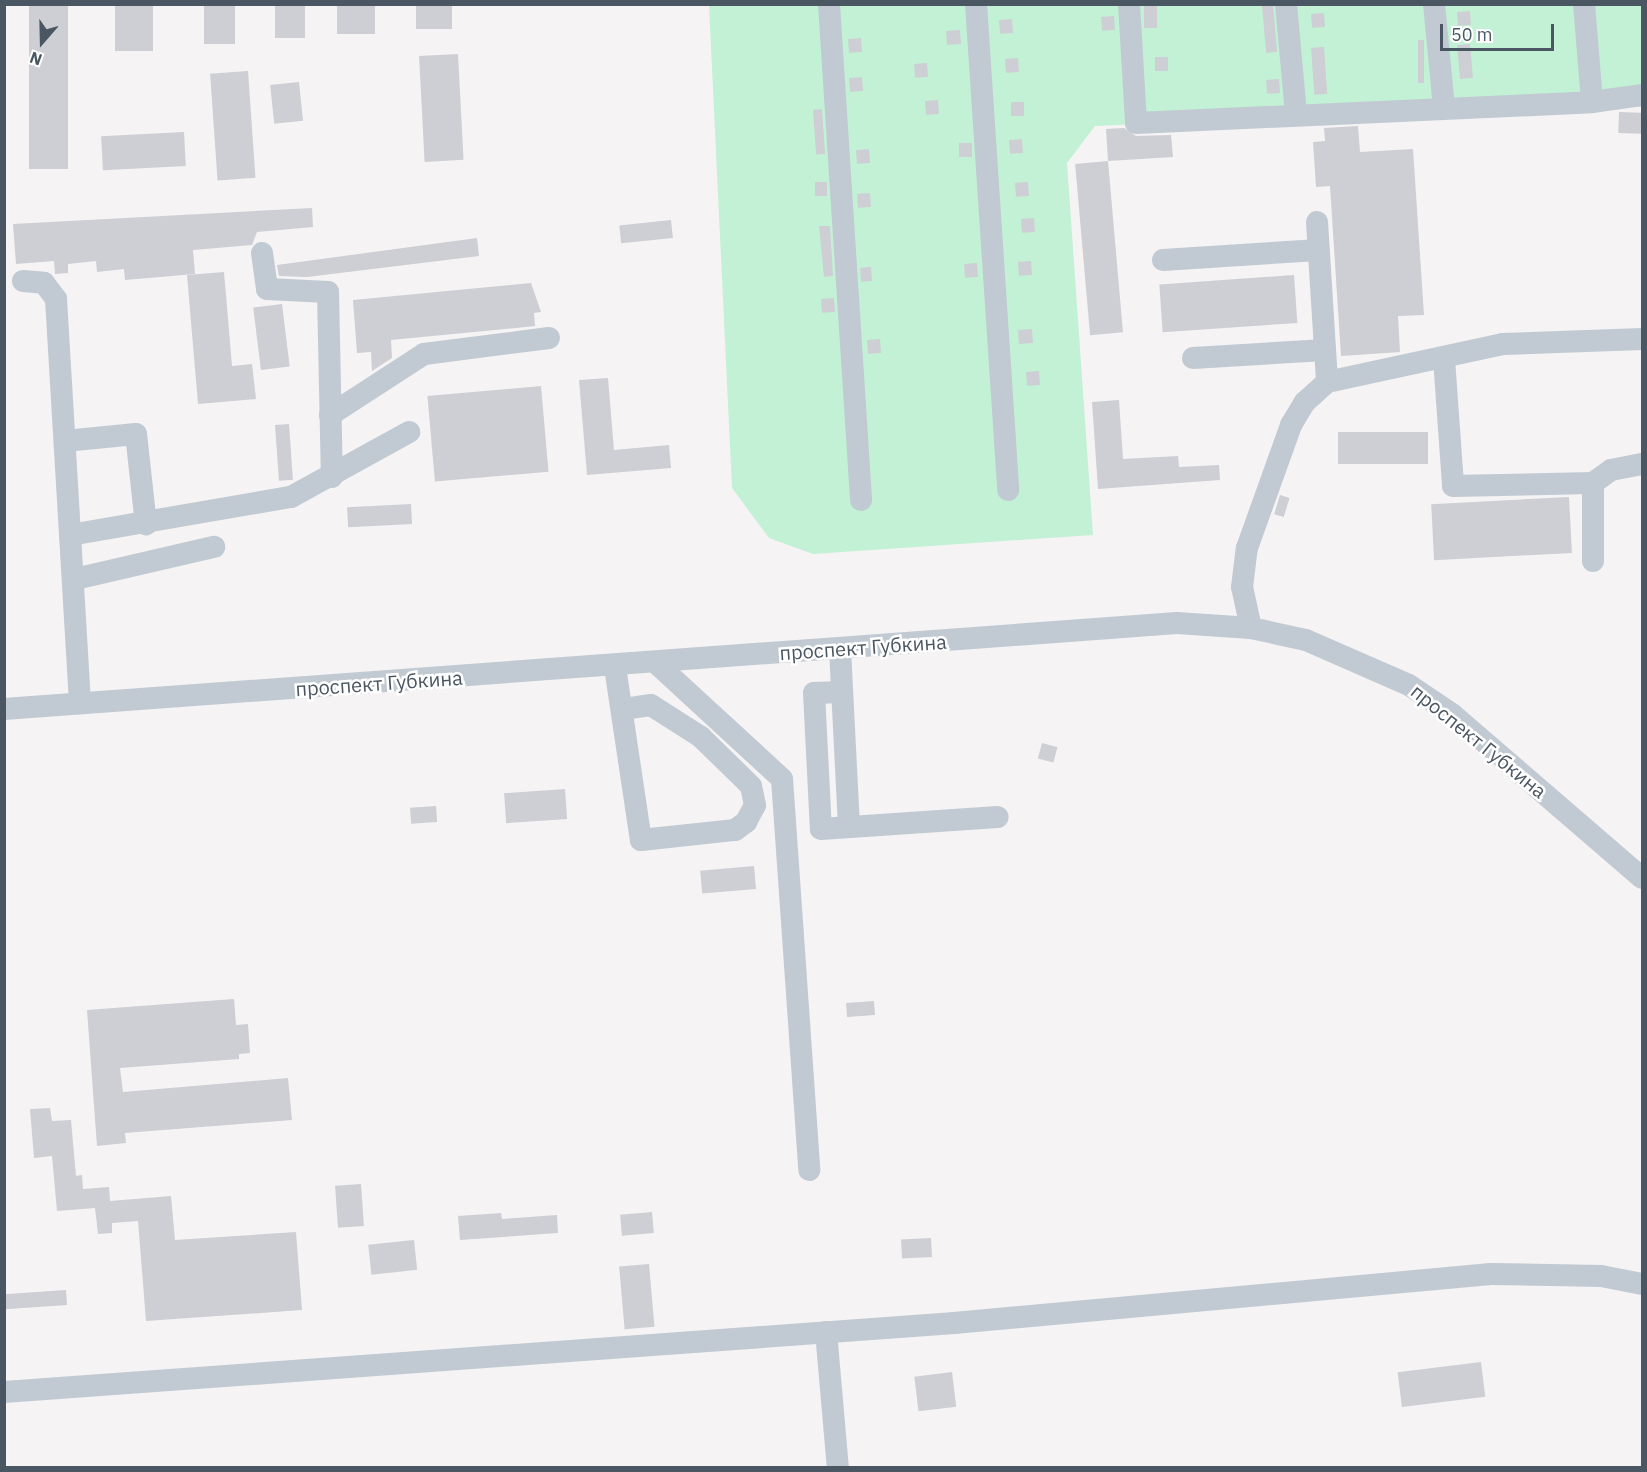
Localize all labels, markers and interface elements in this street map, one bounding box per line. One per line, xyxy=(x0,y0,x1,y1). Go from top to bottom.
north arrow xyxy=(12,12,72,72)
scale bar xyxy=(1443,12,1557,50)
text: 50 m xyxy=(1451,23,1493,46)
text: N xyxy=(27,48,45,70)
street label: проспект Губкина xyxy=(779,629,947,665)
street label: проспект Губкина xyxy=(295,665,463,701)
street label: проспект Губкина xyxy=(1406,679,1552,803)

